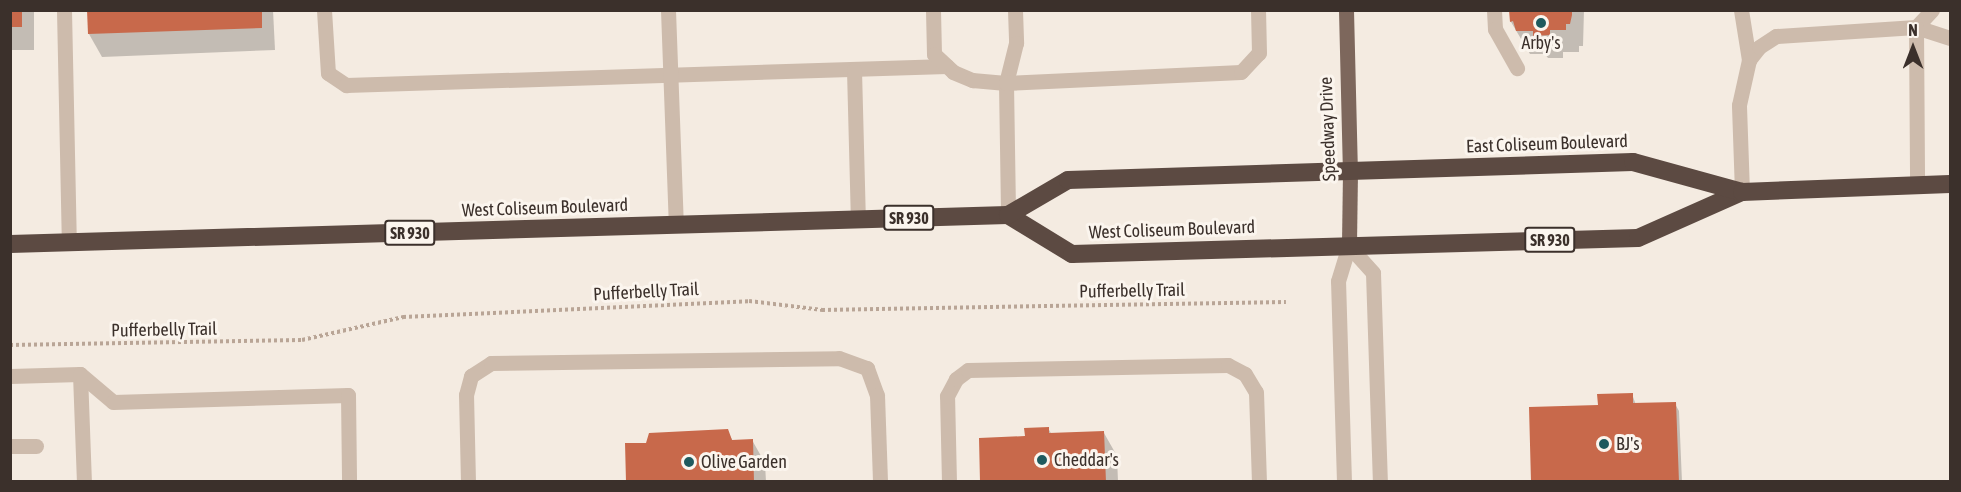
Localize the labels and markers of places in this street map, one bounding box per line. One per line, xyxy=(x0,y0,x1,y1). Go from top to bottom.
marker: Arby's xyxy=(1534,16,1548,30)
place label: Arby's xyxy=(1521,32,1561,54)
place label: BJ's xyxy=(1616,433,1640,455)
marker: BJ's xyxy=(1597,437,1611,451)
place label: Cheddar's xyxy=(1054,449,1119,471)
place label: Olive Garden xyxy=(701,451,787,473)
marker: Cheddar's xyxy=(1035,453,1049,467)
marker: Olive Garden xyxy=(682,455,696,469)

